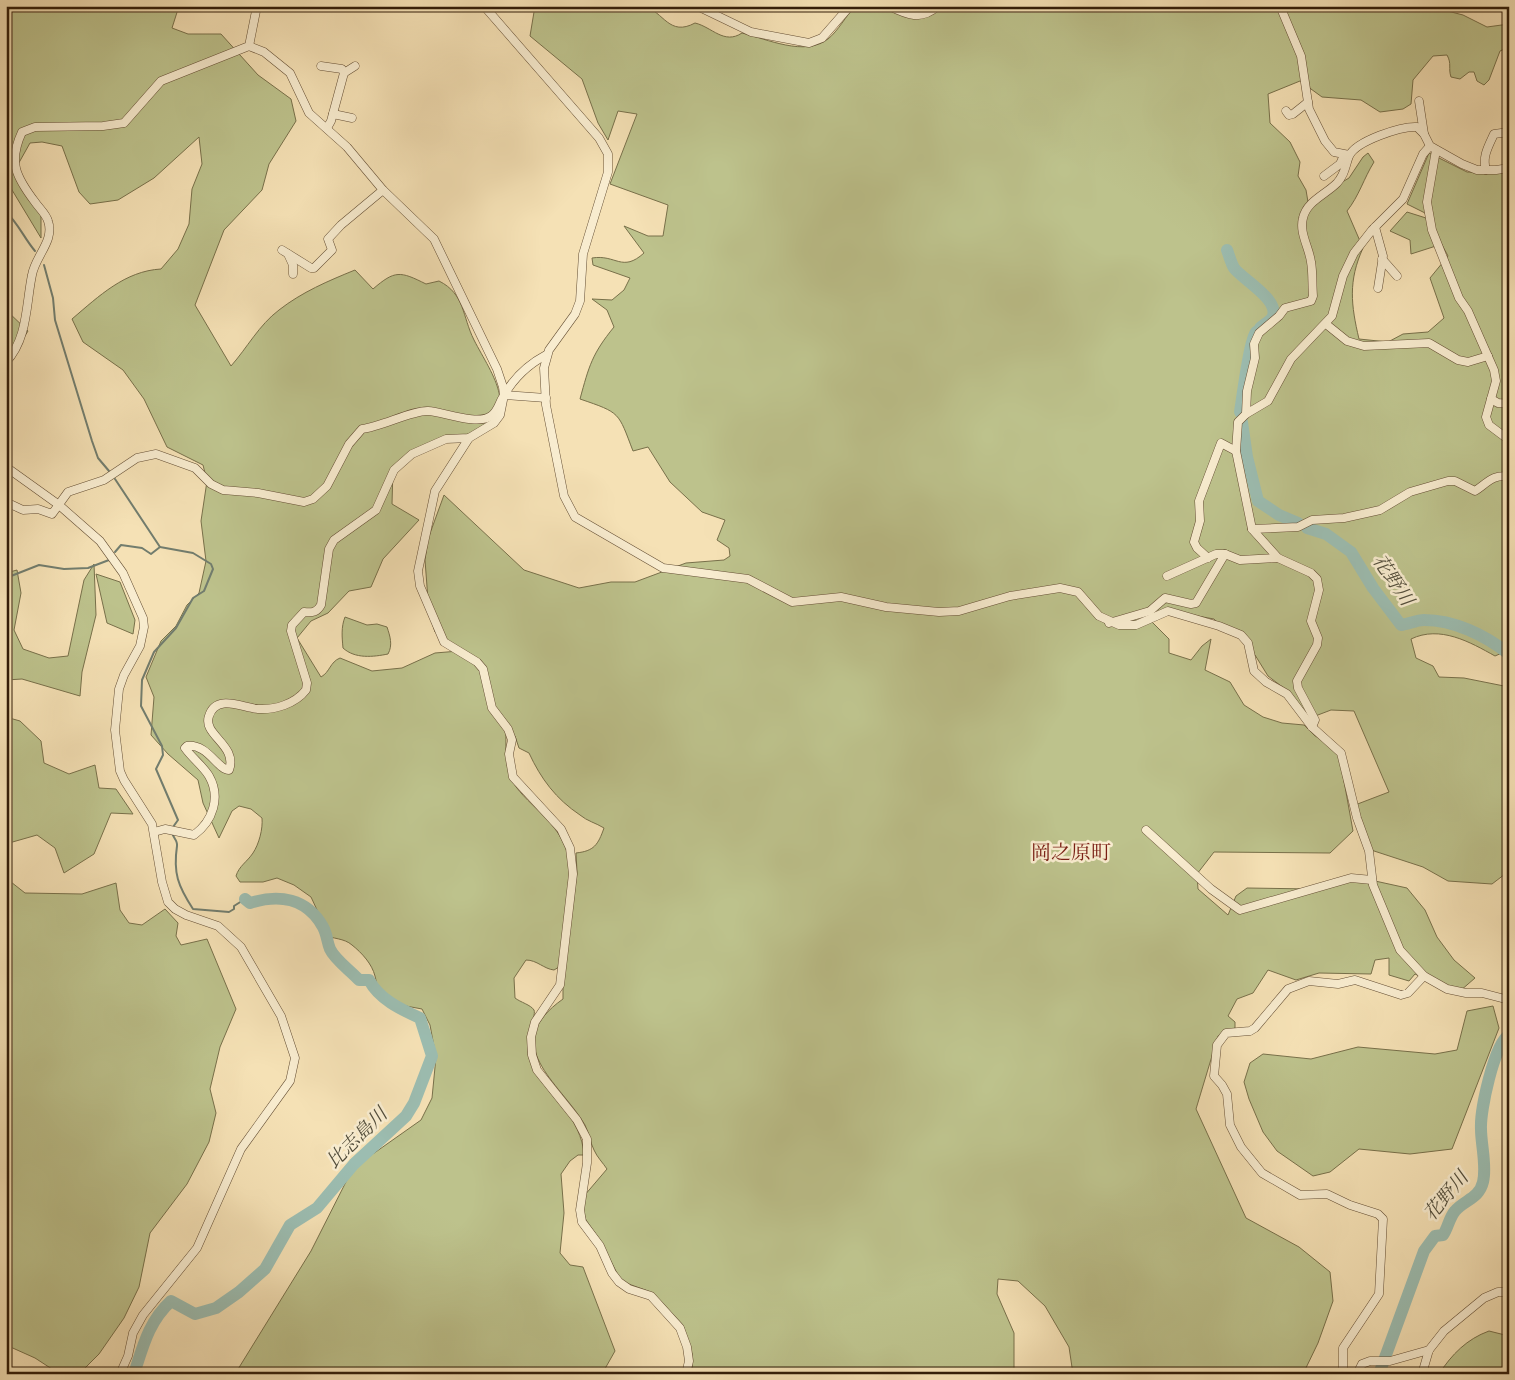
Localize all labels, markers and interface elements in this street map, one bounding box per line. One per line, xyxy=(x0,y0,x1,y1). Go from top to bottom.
water label: 花野川 xyxy=(1366,549,1421,613)
district label: 岡之原町 xyxy=(1031,839,1111,866)
water label: 比志島川 xyxy=(321,1101,394,1174)
water label: 花野川 xyxy=(1418,1164,1476,1226)

